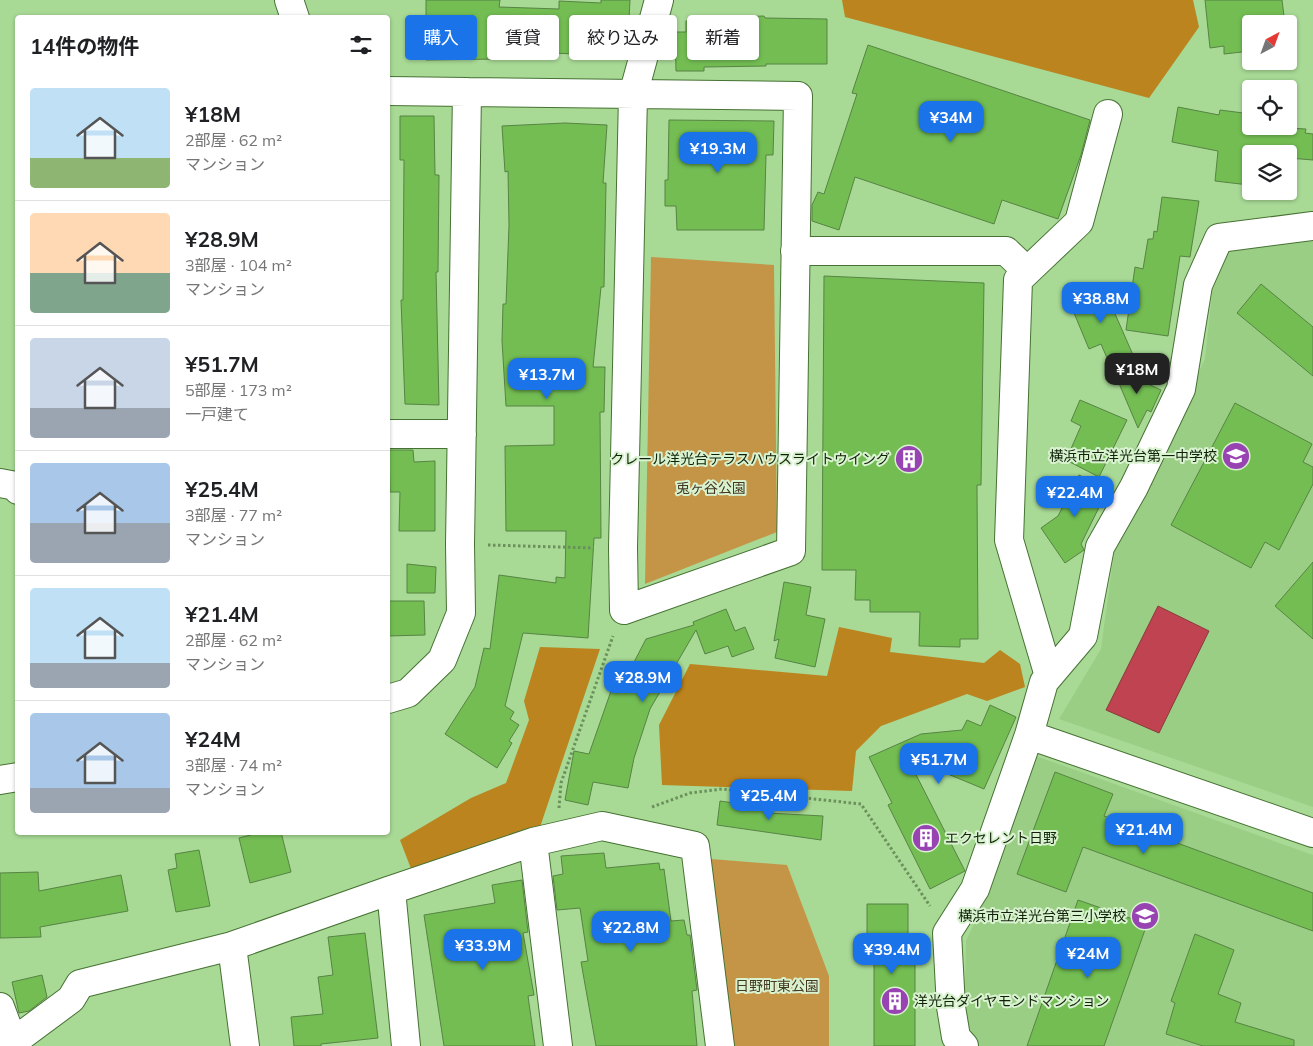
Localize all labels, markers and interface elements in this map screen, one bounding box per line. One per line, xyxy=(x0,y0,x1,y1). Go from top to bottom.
chip: 購入 xyxy=(405,15,477,60)
chip: 賃貸 xyxy=(487,15,559,60)
chip: 絞り込み xyxy=(569,15,677,60)
chip: 新着 xyxy=(687,15,759,60)
north arrow xyxy=(1242,15,1298,70)
map controls xyxy=(1242,15,1297,200)
icon: filters xyxy=(347,31,375,59)
text: 14件の物件 xyxy=(30,33,139,59)
button: locate xyxy=(1242,80,1297,135)
pin: ¥34M xyxy=(921,100,981,143)
text: ¥18M xyxy=(185,101,241,127)
text: ¥34M xyxy=(930,107,972,127)
icon: home xyxy=(70,108,130,168)
text: 2部屋 · 62 m² xyxy=(185,130,282,150)
pin: ¥19.3M xyxy=(677,132,759,174)
text: ¥19.3M xyxy=(690,138,746,158)
button: layers xyxy=(1242,145,1297,200)
text: マンション xyxy=(185,154,265,174)
text: ¥28.9M xyxy=(185,226,259,252)
icon: home xyxy=(70,233,130,293)
text: 3部屋 · 104 m² xyxy=(185,255,292,275)
text: マンション xyxy=(185,279,265,299)
pin: ¥38.8M xyxy=(1060,282,1142,324)
text: ¥38.8M xyxy=(1073,288,1129,308)
text: ¥51.7M xyxy=(185,351,259,377)
pin: ¥18M xyxy=(1107,352,1167,395)
icon: home xyxy=(70,358,130,418)
pin: ¥13.7M xyxy=(506,358,588,400)
text: ¥18M xyxy=(1116,359,1158,379)
text: ¥13.7M xyxy=(519,364,575,384)
text: 5部屋 · 173 m² xyxy=(185,380,292,400)
text: 一戸建て xyxy=(185,404,249,424)
school or university icon: 横浜市立洋光台第一中学校 xyxy=(1221,441,1251,471)
building icon: クレール洋光台テラスハウスライトウイング xyxy=(894,444,924,474)
place label: 横浜市立洋光台第一中学校 xyxy=(1049,447,1217,465)
place label: クレール洋光台テラスハウスライトウイング xyxy=(610,450,890,468)
text: ¥25.4M xyxy=(185,476,259,502)
pin: ¥22.4M xyxy=(1034,476,1116,518)
park label: 兎ヶ谷公園 xyxy=(676,479,746,497)
text: ¥22.4M xyxy=(1047,482,1103,502)
icon: home xyxy=(70,483,130,543)
text: 3部屋 · 77 m² xyxy=(185,505,282,525)
text: マンション xyxy=(185,529,265,549)
text: ¥21.4M xyxy=(185,601,259,627)
icon: home xyxy=(70,608,130,668)
text: 2部屋 · 62 m² xyxy=(185,630,282,650)
text: マンション xyxy=(185,654,265,674)
pin: ¥28.9M xyxy=(602,660,684,703)
text: ¥28.9M xyxy=(615,667,671,687)
text: ¥24M xyxy=(185,726,241,752)
icon: home xyxy=(70,733,130,793)
pin: ¥51.7M xyxy=(898,742,980,785)
text: ¥51.7M xyxy=(911,749,967,769)
text: 3部屋 · 74 m² xyxy=(185,755,282,775)
pin: ¥25.4M xyxy=(728,778,810,821)
text: マンション xyxy=(185,779,265,799)
text: ¥25.4M xyxy=(741,785,797,805)
pin: ¥21.4M xyxy=(1103,812,1185,855)
text: ¥21.4M xyxy=(1116,819,1172,839)
building icon: エクセレント日野 xyxy=(911,823,941,853)
place label: エクセレント日野 xyxy=(945,829,1057,847)
school or university icon: 横浜市立洋光台第三小学校 xyxy=(1130,901,1160,931)
place label: 横浜市立洋光台第三小学校 xyxy=(958,907,1126,925)
pin: ¥22.8M xyxy=(590,910,672,953)
text: ¥22.8M xyxy=(603,917,659,937)
pin: ¥33.9M xyxy=(442,928,524,971)
pin: ¥39.4M xyxy=(851,932,933,975)
text: ¥33.9M xyxy=(455,935,511,955)
pin: ¥24M xyxy=(1058,936,1118,979)
text: ¥39.4M xyxy=(864,939,920,959)
text: ¥24M xyxy=(1067,943,1109,963)
park label: 日野町東公園 xyxy=(735,977,819,995)
building icon: 洋光台ダイヤモンドマンション xyxy=(880,986,910,1016)
place label: 洋光台ダイヤモンドマンション xyxy=(914,992,1110,1010)

